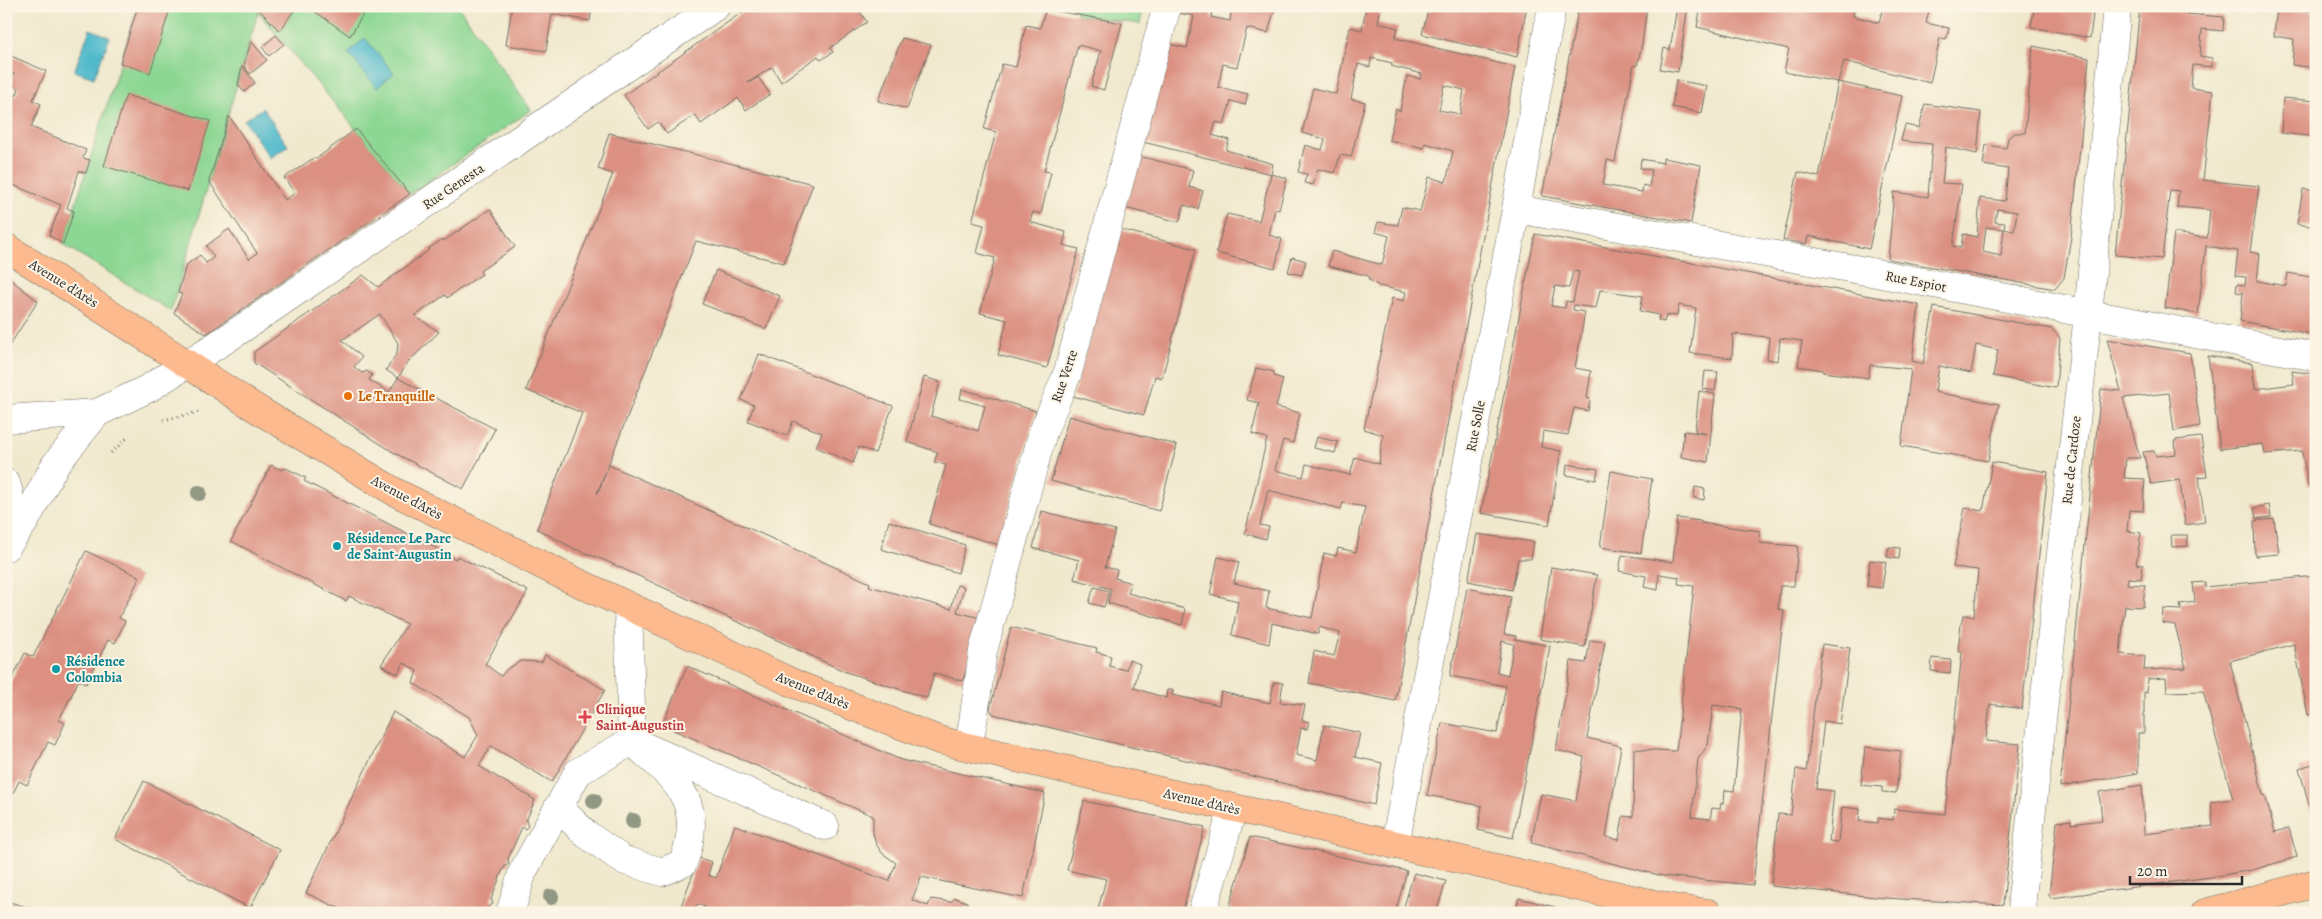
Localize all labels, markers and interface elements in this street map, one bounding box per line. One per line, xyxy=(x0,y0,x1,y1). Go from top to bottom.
street label: Rue Genesta xyxy=(419,158,488,214)
street label: Avenue d'Arès xyxy=(25,254,102,312)
street label: Rue Espiot xyxy=(1884,266,1948,297)
street label: Rue Verte xyxy=(1047,347,1082,405)
place label: Le Tranquille xyxy=(358,387,436,406)
marker: Le Tranquille xyxy=(342,390,354,402)
street label: Rue Solle xyxy=(1461,399,1490,453)
street label: Rue de Cardoze xyxy=(2057,415,2086,505)
street label: Avenue d'Arès xyxy=(367,470,446,524)
place label: Résidence Le Parc de Saint-Augustin xyxy=(347,529,452,564)
marker: Résidence Le Parc de Saint-Augustin xyxy=(331,540,343,552)
place label: Résidence Colombia xyxy=(66,652,125,687)
marker: Résidence Colombia xyxy=(50,663,62,675)
street label: Avenue d'Arès xyxy=(772,667,853,714)
place label: Clinique Saint-Augustin xyxy=(596,700,684,735)
marker: Clinique Saint-Augustin xyxy=(578,710,592,724)
street label: Avenue d'Arès xyxy=(1161,783,1242,820)
scale bar xyxy=(2130,854,2242,886)
text: 20 m xyxy=(2137,861,2168,881)

